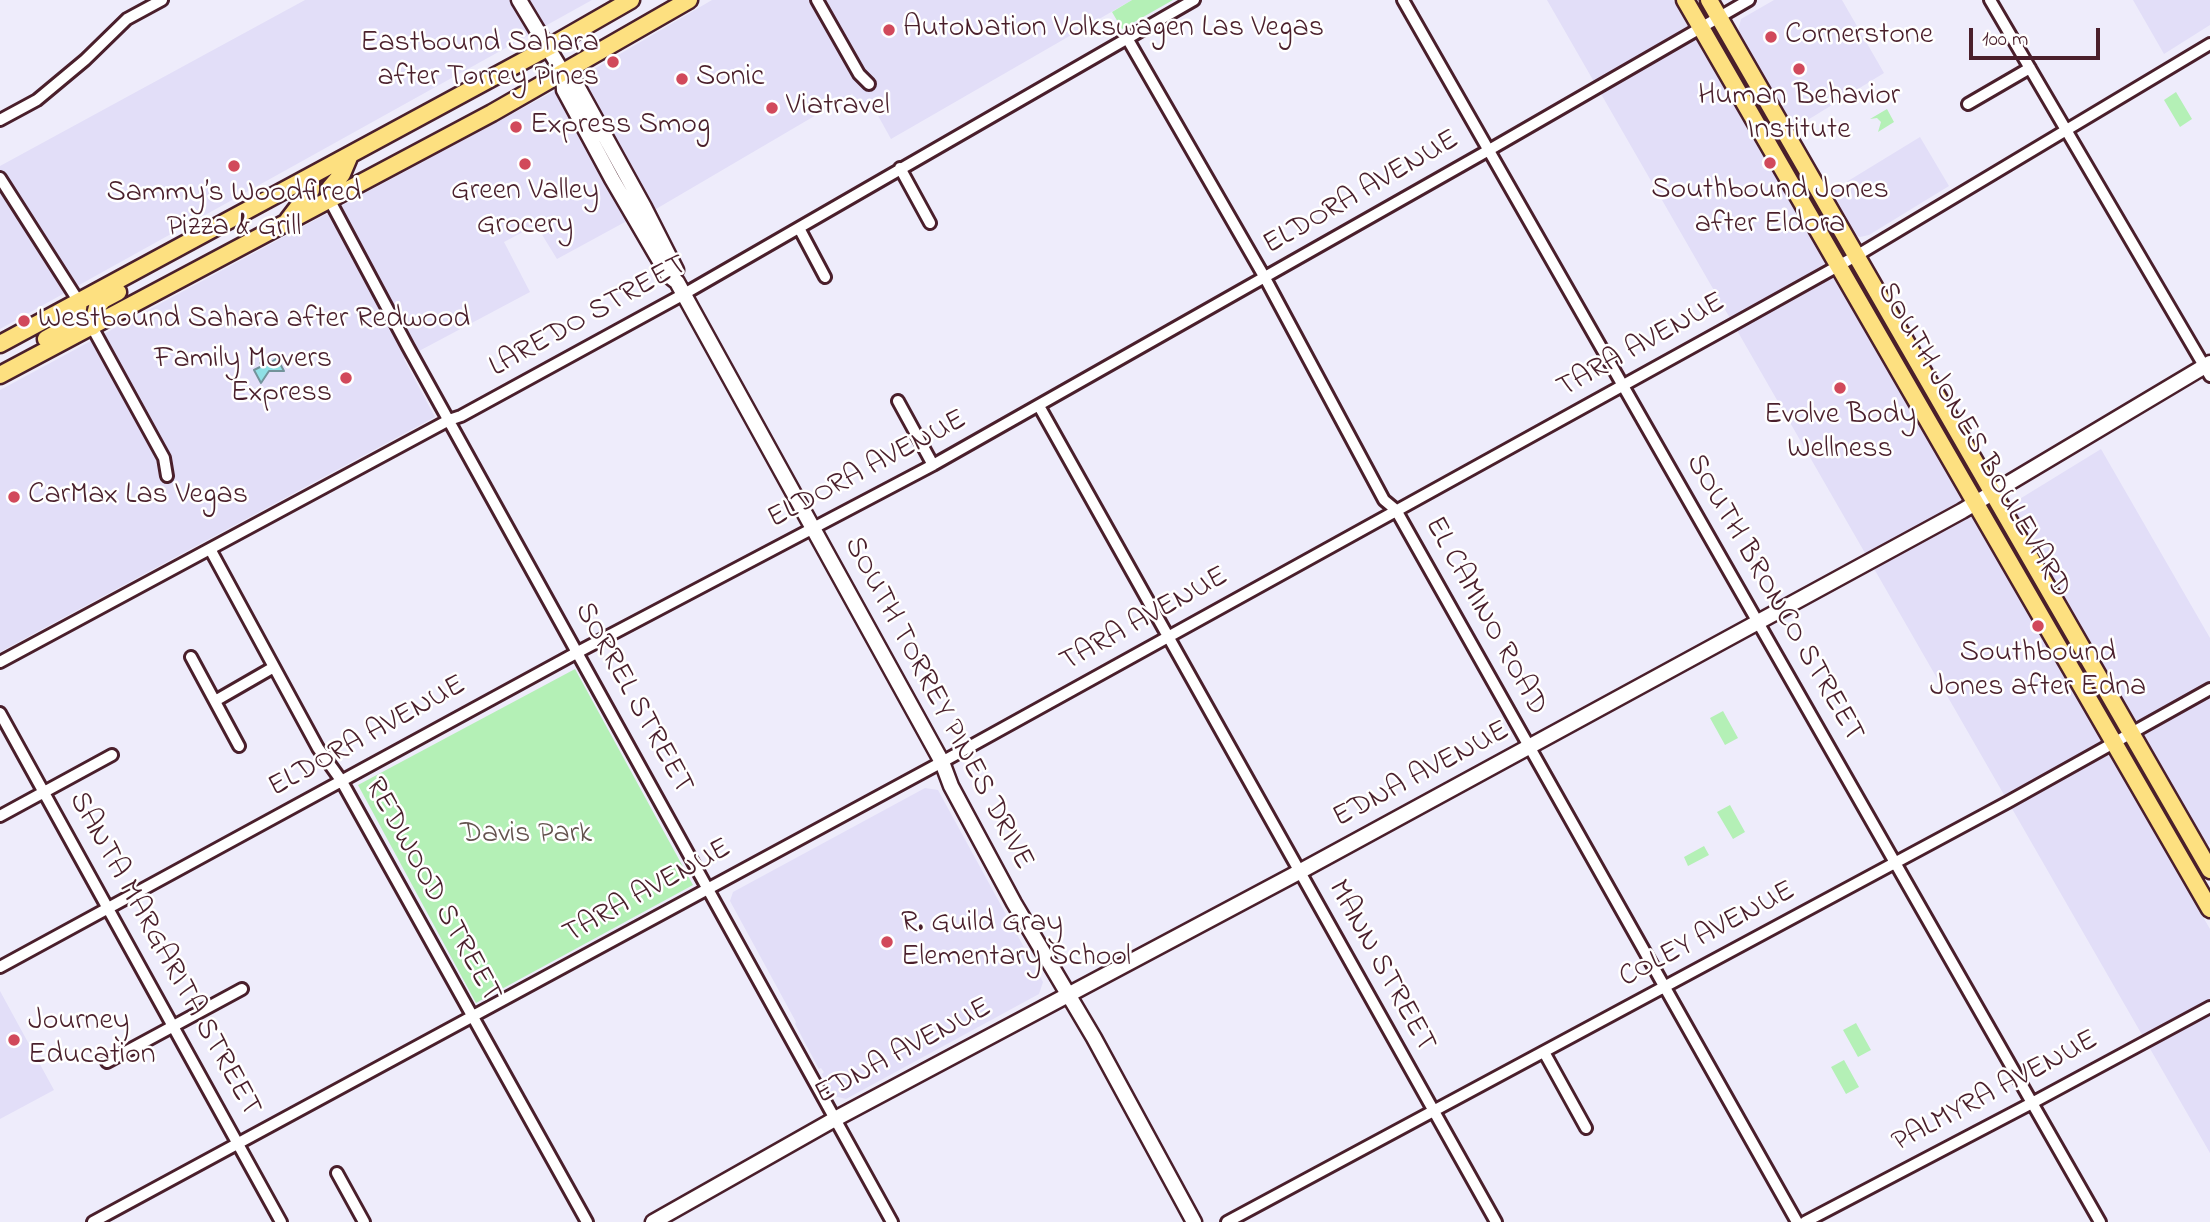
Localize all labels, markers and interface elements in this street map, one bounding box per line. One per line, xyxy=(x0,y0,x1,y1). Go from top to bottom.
place label: AutoNation Volkswagen Las Vegas xyxy=(903,12,1324,48)
scale bar xyxy=(1972,14,2103,58)
place label: Cornerstone xyxy=(1785,19,1933,55)
marker: AutoNation Volkswagen Las Vegas xyxy=(881,22,897,38)
text: 100 m xyxy=(1982,25,2028,55)
place label: Eastbound Sahara after Torrey Pines xyxy=(360,27,599,97)
marker: Cornerstone xyxy=(1763,29,1779,45)
marker: Eastbound Sahara after Torrey Pines xyxy=(605,54,621,70)
place label: Sonic xyxy=(696,61,764,97)
marker: Human Behavior Institute xyxy=(1791,61,1807,77)
marker: Sonic xyxy=(674,71,690,87)
place label: Human Behavior Institute xyxy=(1698,80,1900,150)
place label: Viatravel xyxy=(786,90,890,126)
marker: Viatravel xyxy=(764,100,780,116)
place label: Express Smog xyxy=(530,109,710,145)
marker: Express Smog xyxy=(508,119,524,135)
street label: ELDORA AVENUE xyxy=(1258,123,1466,265)
marker: Southbound Jones after Eldora xyxy=(1762,155,1778,171)
marker: Green Valley Grocery xyxy=(517,156,533,172)
marker: Sammy’s Woodfired Pizza & Grill xyxy=(226,158,242,174)
place label: Southbound Jones after Eldora xyxy=(1651,174,1889,244)
place label: Green Valley Grocery xyxy=(451,175,599,246)
place label: Sammy’s Woodfired Pizza & Grill xyxy=(107,177,361,247)
street label: LAREDO STREET xyxy=(484,249,694,387)
street label: SOUTH JONES BOULEVARD xyxy=(1867,277,2077,605)
street label: TARA AVENUE xyxy=(1552,286,1732,408)
place label: Westbound Sahara after Redwood xyxy=(38,303,470,339)
marker: Westbound Sahara after Redwood xyxy=(16,313,32,329)
place label: Family Movers Express xyxy=(154,343,332,414)
marker: Family Movers Express xyxy=(338,370,354,386)
marker: Evolve Body Wellness xyxy=(1832,380,1848,396)
place label: Evolve Body Wellness xyxy=(1764,399,1916,470)
street label: ELDORA AVENUE xyxy=(762,403,974,539)
street label: SOUTH BRONCO STREET xyxy=(1676,449,1870,749)
place label: CarMax Las Vegas xyxy=(28,479,248,515)
marker: CarMax Las Vegas xyxy=(6,489,22,505)
street label: EL CAMINO ROAD xyxy=(1415,511,1553,723)
street label: SOUTH TORREY PINES DRIVE xyxy=(834,531,1040,877)
street label: TARA AVENUE xyxy=(1055,560,1235,682)
street label: SORREL STREET xyxy=(564,597,700,801)
marker: Southbound Jones after Edna xyxy=(2030,618,2046,634)
place label: Southbound Jones after Edna xyxy=(1930,637,2146,708)
street label: ELDORA AVENUE xyxy=(263,669,473,807)
street label: EDNA AVENUE xyxy=(1328,714,1516,838)
street label: REDWOOD STREET xyxy=(354,772,508,1010)
street label: SANTA MARGARITA STREET xyxy=(59,786,267,1124)
park label: Davis Park xyxy=(460,818,592,854)
street label: TARA AVENUE xyxy=(558,832,738,954)
street label: MANN STREET xyxy=(1318,875,1442,1059)
street label: COLEY AVENUE xyxy=(1614,875,1802,997)
place label: R. Guild Gray Elementary School xyxy=(901,907,1131,978)
marker: R. Guild Gray Elementary School xyxy=(879,934,895,950)
street label: EDNA AVENUE xyxy=(810,991,998,1115)
place label: Journey Education xyxy=(28,1005,155,1076)
street label: PALMYRA AVENUE xyxy=(1887,1024,2105,1162)
marker: Journey Education xyxy=(6,1032,22,1048)

